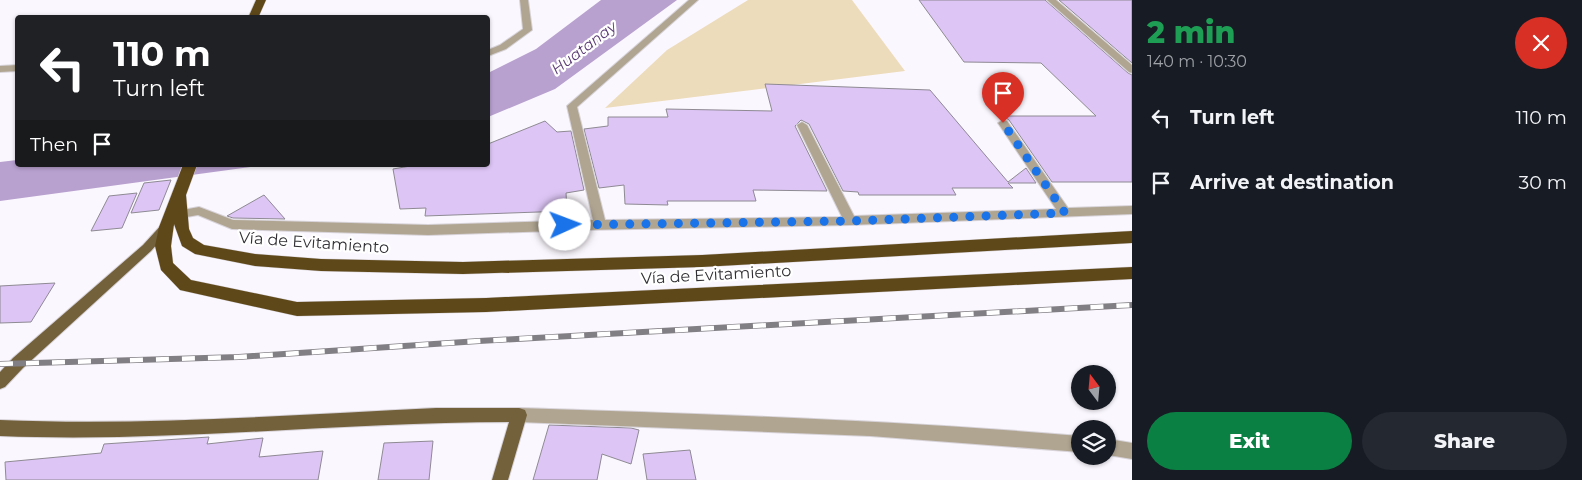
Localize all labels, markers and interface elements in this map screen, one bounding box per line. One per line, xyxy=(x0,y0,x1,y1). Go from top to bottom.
text: 2 min xyxy=(1147,14,1235,51)
water label: Huatanay xyxy=(547,16,621,78)
button: close xyxy=(1515,17,1567,69)
text: 110 m xyxy=(113,32,211,75)
icon: left xyxy=(30,35,95,100)
text: 140 m · 10:30 xyxy=(1147,52,1247,71)
pin xyxy=(982,72,1024,123)
text: Turn left xyxy=(113,75,205,102)
icon: arrive xyxy=(989,79,1017,107)
icon: left xyxy=(1147,104,1175,132)
text: Turn left xyxy=(1190,106,1275,129)
text: 110 m xyxy=(1516,106,1567,129)
icon: arrive xyxy=(88,130,116,158)
text: Then xyxy=(30,133,78,156)
icon: arrive xyxy=(1147,169,1175,197)
text: Arrive at destination xyxy=(1190,171,1394,194)
text: 30 m xyxy=(1519,171,1567,194)
position arrow xyxy=(538,198,590,250)
street label: Vía de Evitamiento xyxy=(238,228,390,257)
street label: Vía de Evitamiento xyxy=(640,261,792,288)
north arrow xyxy=(1071,365,1116,410)
map controls xyxy=(1071,365,1116,465)
button: Exit xyxy=(1147,412,1352,470)
button: Share xyxy=(1362,412,1567,470)
button: layers xyxy=(1071,420,1116,465)

